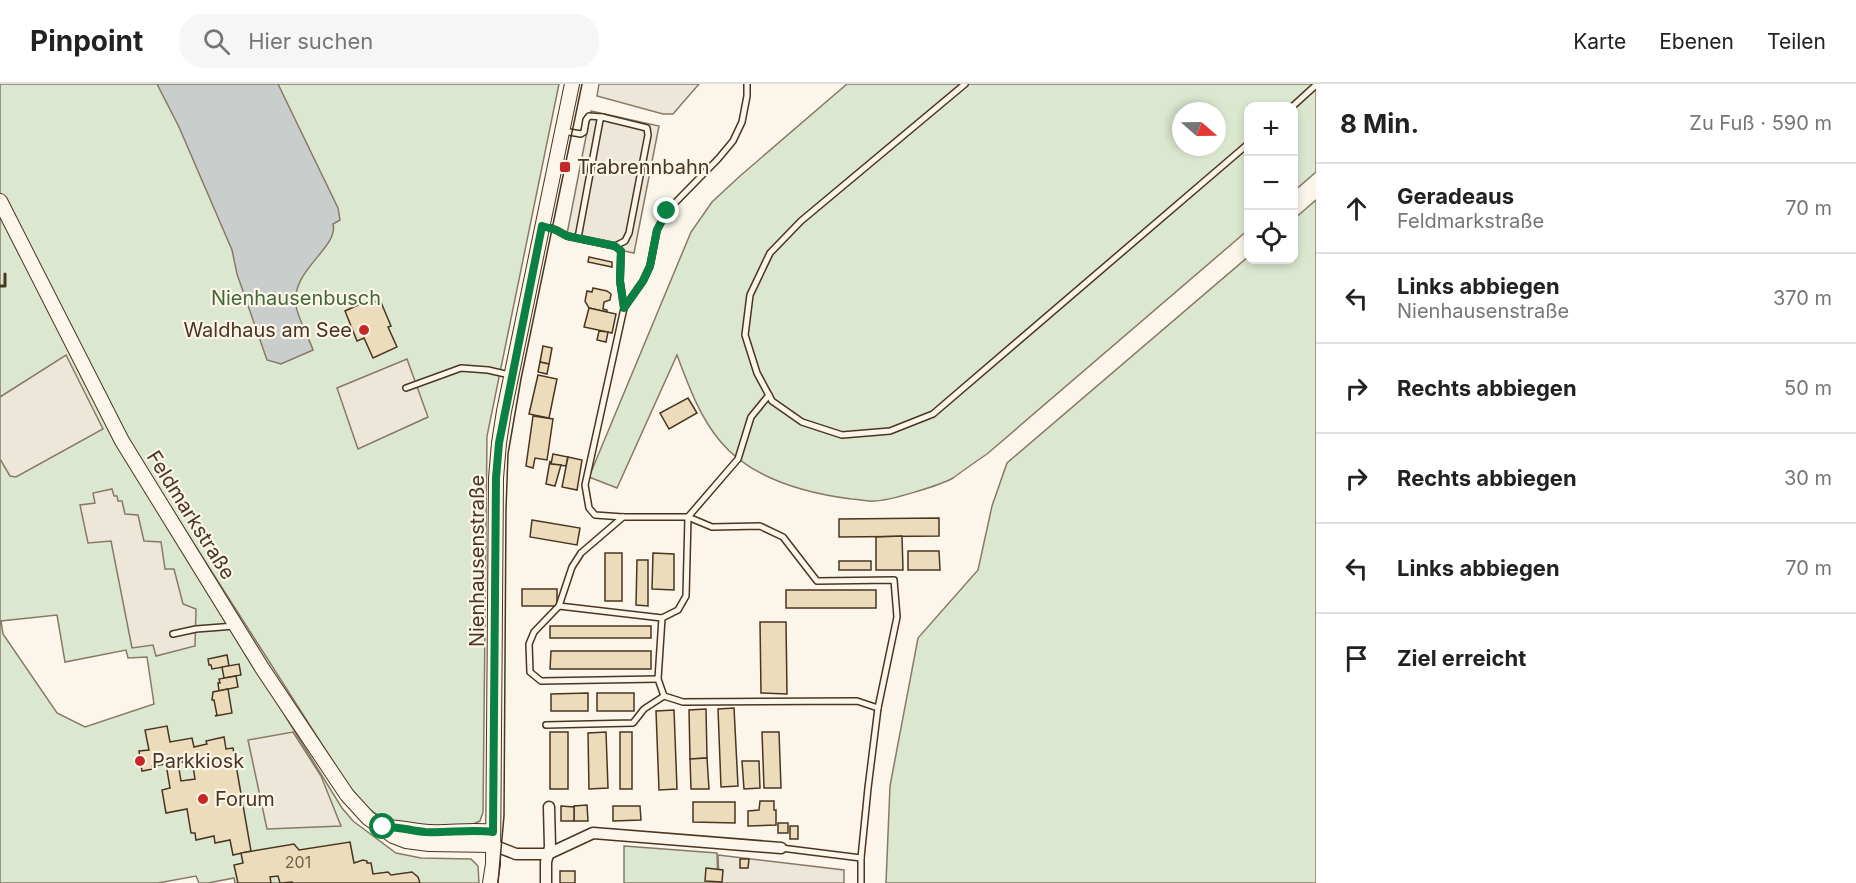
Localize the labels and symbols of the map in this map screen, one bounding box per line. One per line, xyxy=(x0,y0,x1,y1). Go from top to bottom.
north arrow xyxy=(1172,102,1226,156)
place label: Trabrennbahn xyxy=(577,155,710,179)
marker: Trabrennbahn xyxy=(558,160,572,174)
route end xyxy=(653,197,679,223)
park label: Nienhausenbusch xyxy=(211,286,381,310)
place label: Waldhaus am See xyxy=(183,318,352,342)
marker: Waldhaus am See xyxy=(357,323,371,337)
street label: Feldmarkstraße xyxy=(142,446,240,584)
street label: Nienhausenstraße xyxy=(465,475,489,647)
place label: Parkkiosk xyxy=(152,749,244,773)
marker: Parkkiosk xyxy=(133,754,147,768)
place label: Forum xyxy=(215,787,275,811)
marker: Forum xyxy=(196,792,210,806)
route start xyxy=(369,813,395,839)
house number: 201 xyxy=(285,852,311,872)

